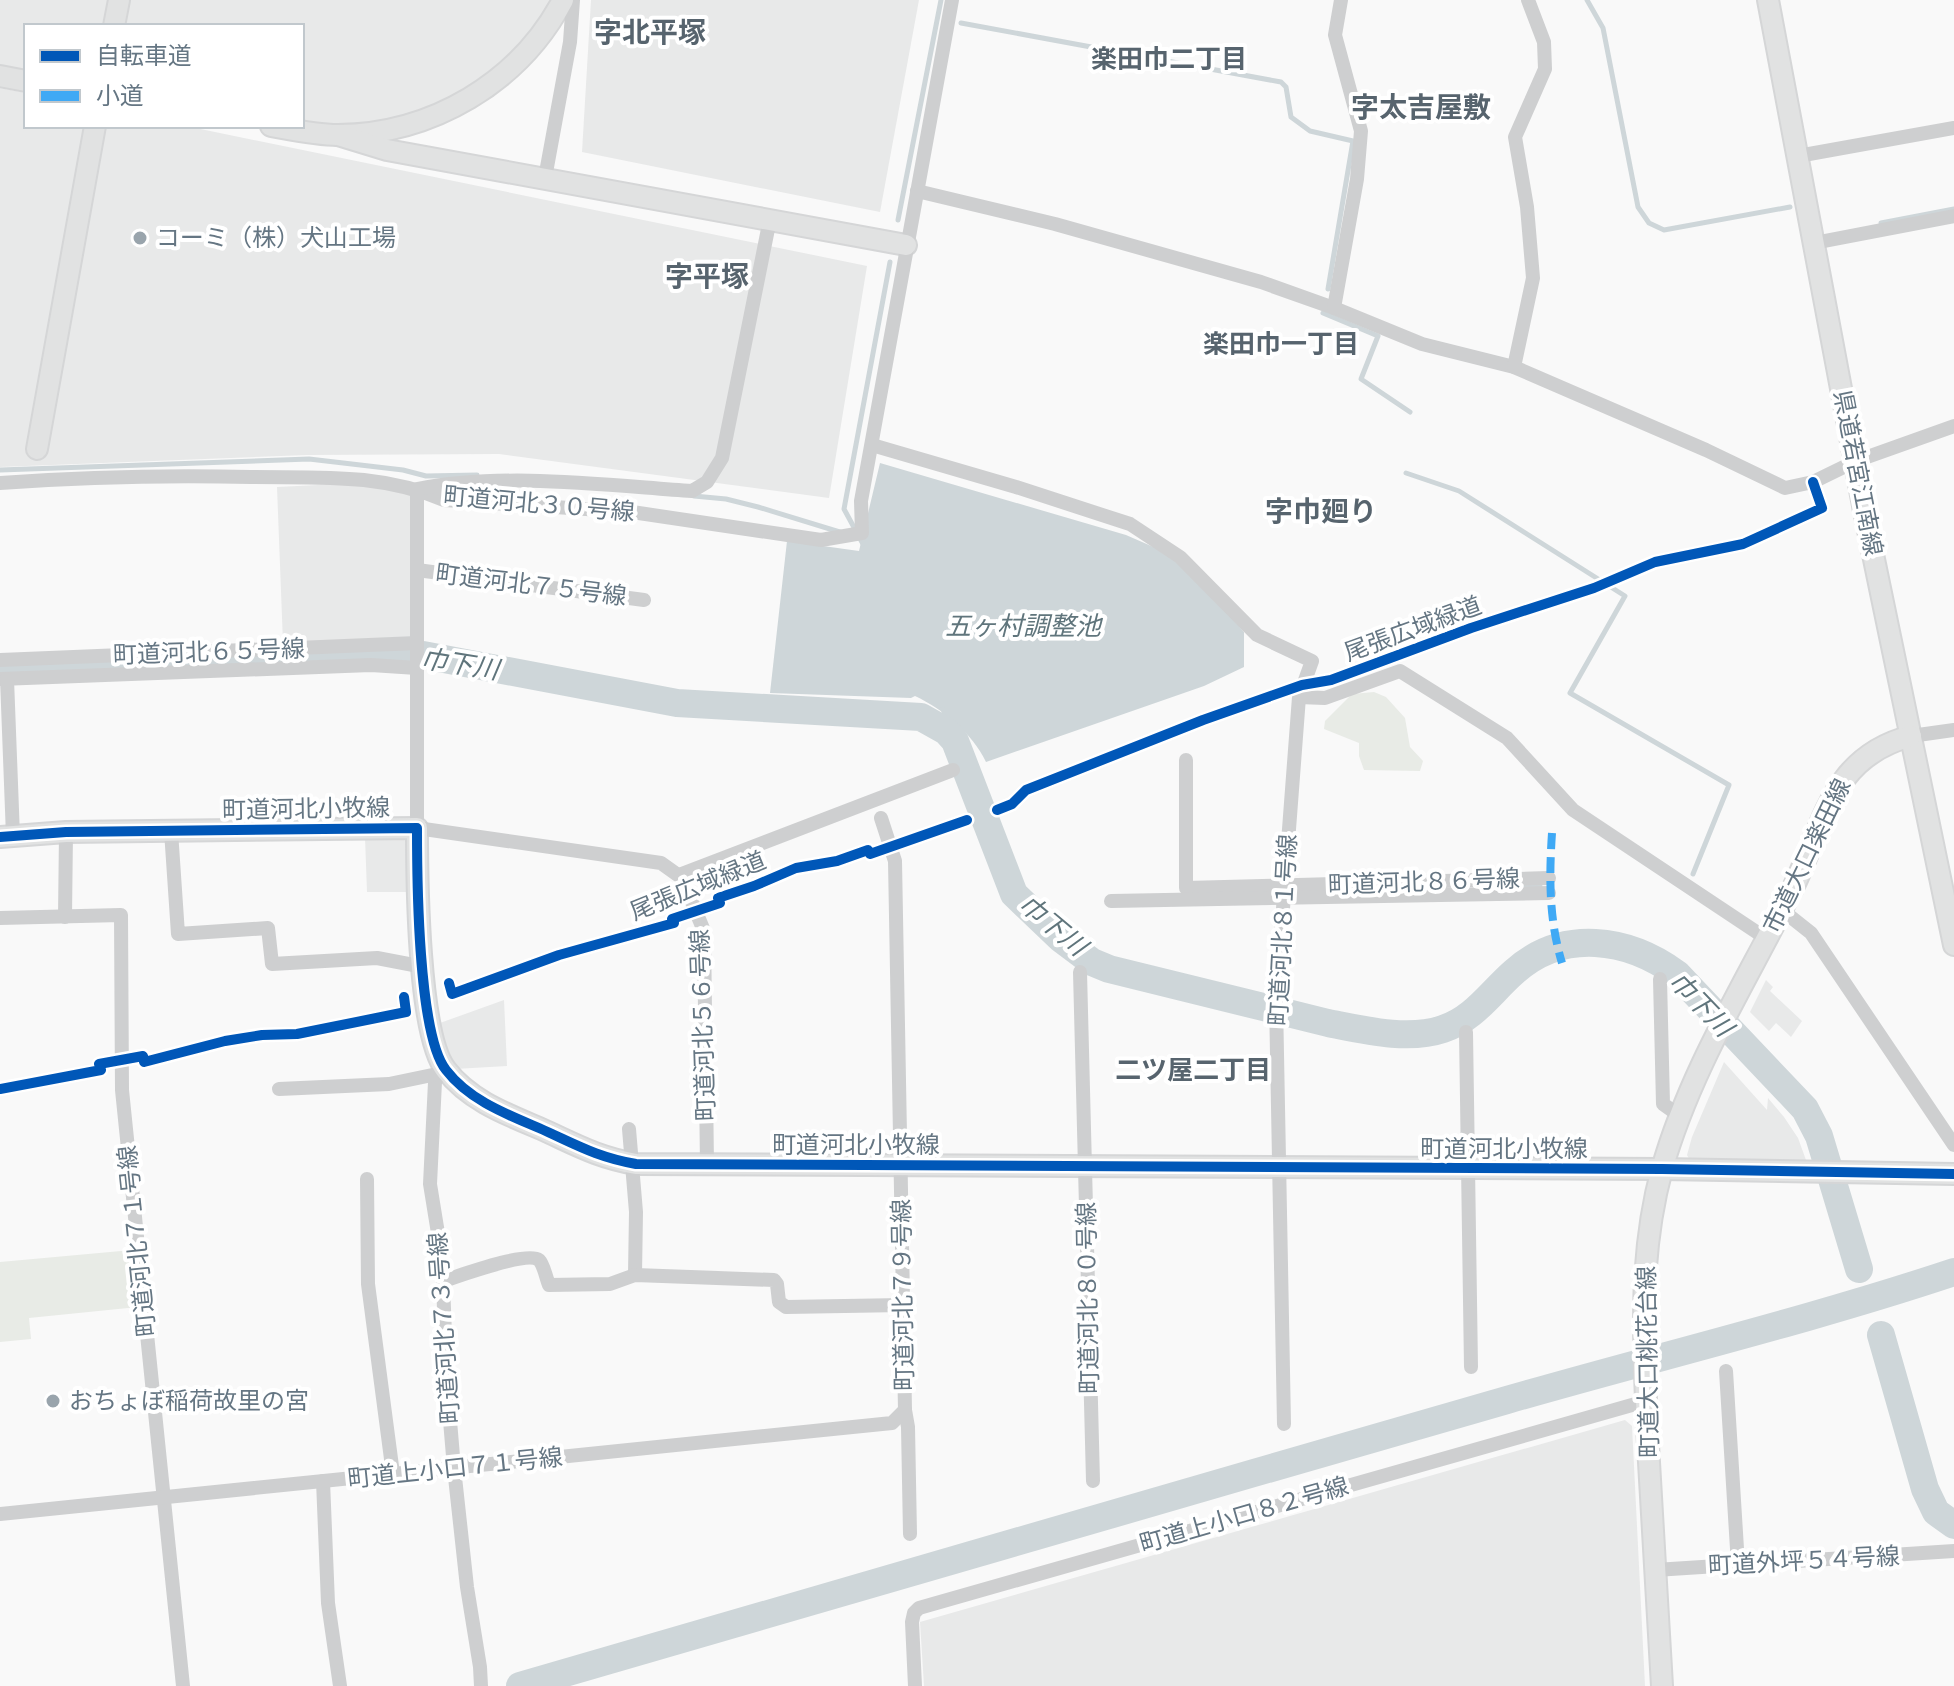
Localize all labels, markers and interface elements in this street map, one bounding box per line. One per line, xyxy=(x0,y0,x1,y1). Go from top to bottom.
district label: 字北平塚 xyxy=(594,16,706,49)
legend xyxy=(24,24,304,128)
text: 自転車道 xyxy=(96,42,192,70)
district label: 楽田巾二丁目 xyxy=(1091,44,1247,75)
text: 小道 xyxy=(96,82,144,110)
district label: 字太吉屋敷 xyxy=(1351,91,1491,124)
place label: コーミ（株）犬山工場 xyxy=(156,224,396,252)
marker: コーミ（株）犬山工場 xyxy=(131,229,149,247)
district label: 字平塚 xyxy=(665,260,749,293)
district label: 楽田巾一丁目 xyxy=(1203,329,1359,360)
street label: 県道若宮江南線 xyxy=(1828,388,1888,558)
street label: 町道河北３０号線 xyxy=(442,482,636,526)
district label: 字巾廻り xyxy=(1265,495,1377,528)
street label: 町道河北７５号線 xyxy=(434,559,628,611)
street label: 尾張広域緑道 xyxy=(1341,591,1485,667)
water label: 五ヶ村調整池 xyxy=(945,611,1104,642)
street label: 町道河北６５号線 xyxy=(113,635,305,669)
water label: 巾下川 xyxy=(419,643,504,686)
street label: 市道大口楽田線 xyxy=(1758,774,1856,938)
street label: 町道河北小牧線 xyxy=(222,794,390,824)
street label: 町道河北８１号線 xyxy=(1264,833,1302,1027)
street label: 尾張広域緑道 xyxy=(626,846,770,926)
street label: 町道河北８６号線 xyxy=(1328,865,1520,899)
water label: 巾下川 xyxy=(1013,888,1095,964)
street label: 町道河北５６号線 xyxy=(686,929,720,1121)
water label: 巾下川 xyxy=(1662,966,1741,1045)
district label: 二ツ屋二丁目 xyxy=(1115,1055,1271,1086)
street label: 町道河北小牧線 xyxy=(772,1131,940,1159)
street label: 町道河北小牧線 xyxy=(1420,1135,1588,1163)
street label: 町道河北７１号線 xyxy=(113,1144,161,1338)
street label: 町道河北７９号線 xyxy=(887,1199,919,1391)
street label: 町道河北８０号線 xyxy=(1072,1202,1104,1394)
street label: 町道河北７３号線 xyxy=(423,1231,465,1425)
street label: 町道大口桃花台線 xyxy=(1632,1266,1664,1458)
place label: おちょぼ稲荷故里の宮 xyxy=(69,1387,309,1415)
marker: おちょぼ稲荷故里の宮 xyxy=(44,1392,62,1410)
street label: 町道上小口７１号線 xyxy=(346,1443,564,1493)
street label: 町道上小口８２号線 xyxy=(1136,1472,1352,1558)
street label: 町道外坪５４号線 xyxy=(1707,1542,1901,1580)

